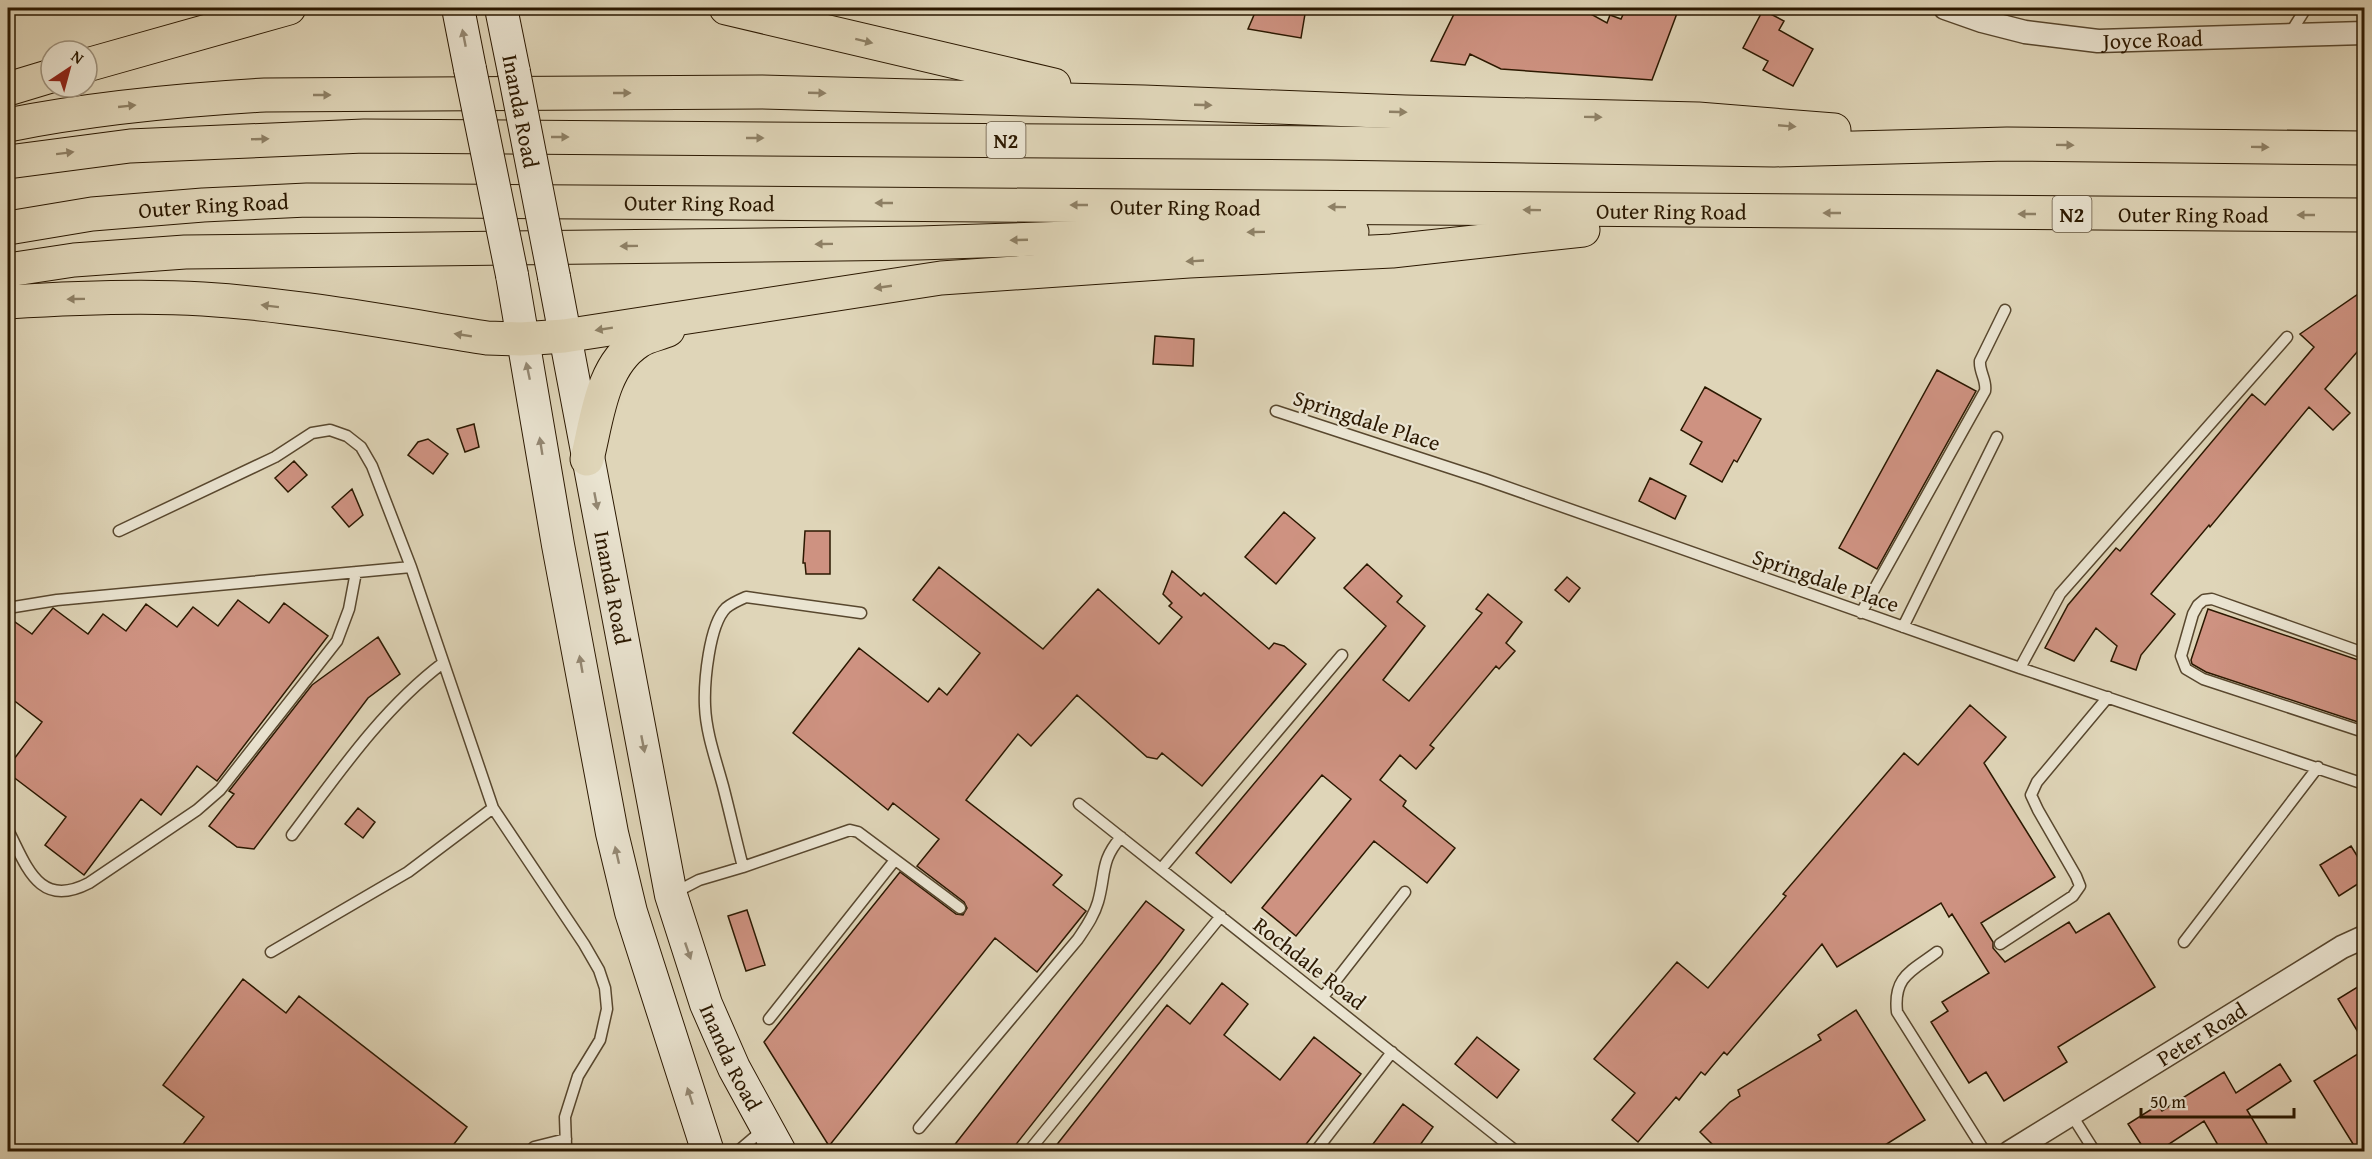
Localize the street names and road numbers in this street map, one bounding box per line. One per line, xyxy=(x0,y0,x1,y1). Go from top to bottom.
street label: Joyce Road xyxy=(2099,22,2204,57)
street label: Inanda Road xyxy=(494,52,548,171)
road number: N2 xyxy=(986,122,1026,158)
street label: Outer Ring Road xyxy=(137,185,290,226)
street label: Outer Ring Road xyxy=(624,186,775,219)
street label: Outer Ring Road xyxy=(1110,190,1261,224)
street label: Outer Ring Road xyxy=(1596,194,1747,228)
road number: N2 xyxy=(2052,196,2092,232)
street label: Outer Ring Road xyxy=(2118,198,2269,231)
street label: Springdale Place xyxy=(1289,381,1445,459)
street label: Inanda Road xyxy=(586,528,639,647)
street label: Springdale Place xyxy=(1748,540,1904,620)
street label: Rochdale Road xyxy=(1247,909,1373,1017)
street label: Peter Road xyxy=(2150,994,2253,1074)
street label: Inanda Road xyxy=(692,999,770,1116)

